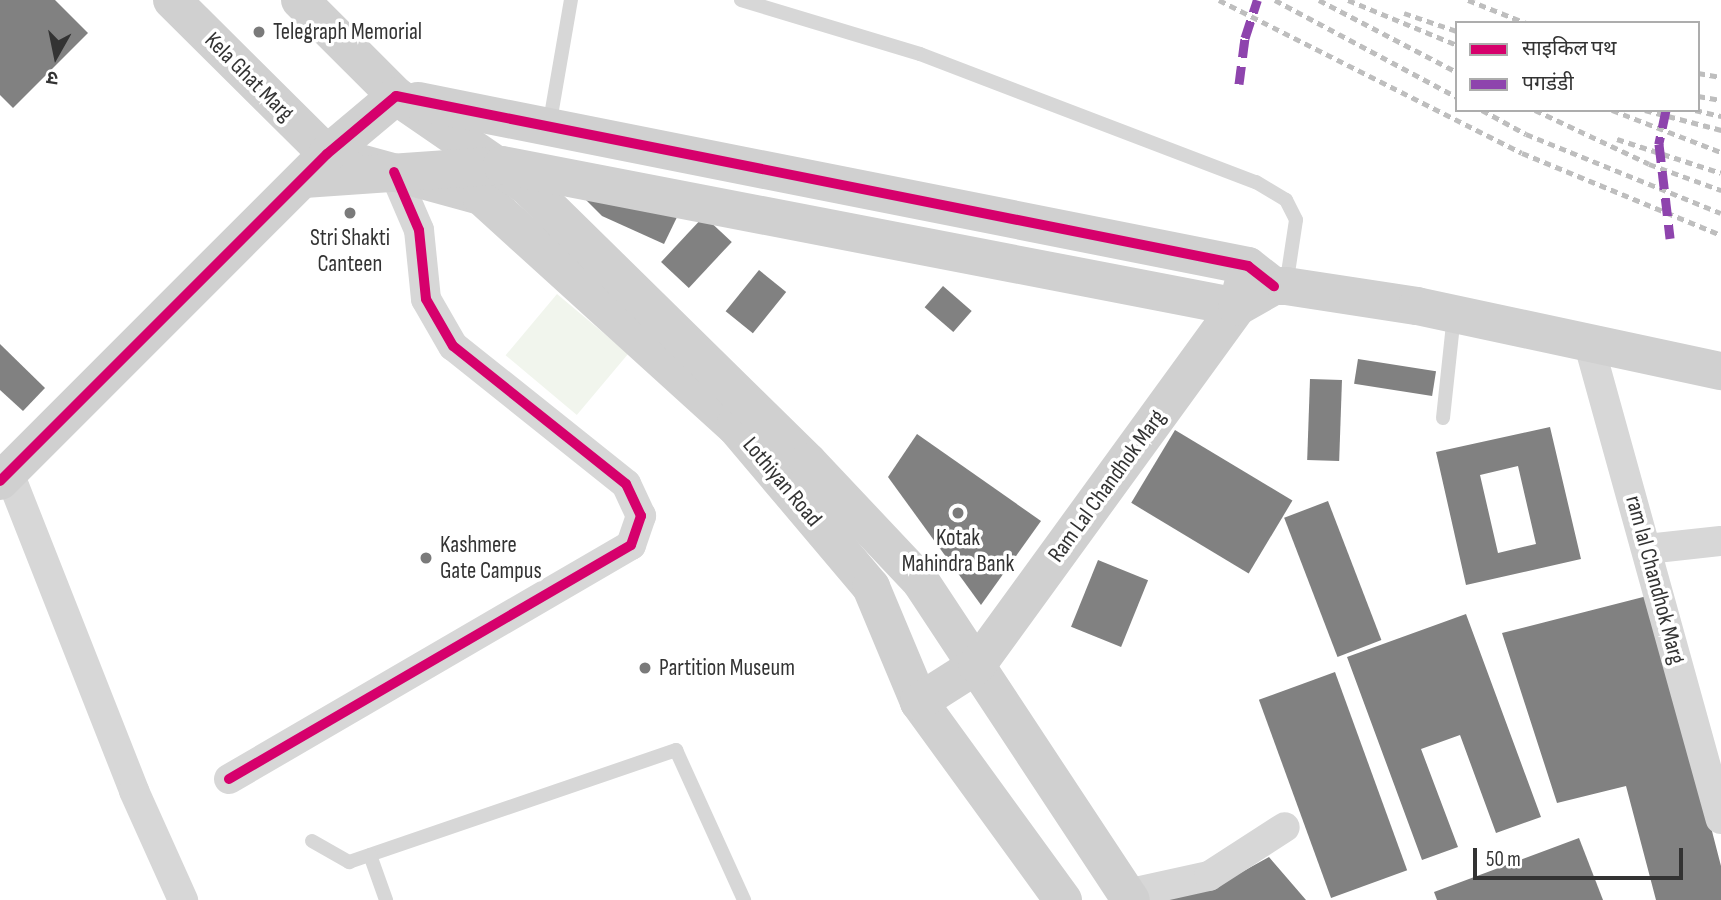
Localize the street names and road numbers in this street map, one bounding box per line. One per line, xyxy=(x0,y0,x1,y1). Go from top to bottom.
street label: Kela Ghat Marg xyxy=(199,27,299,127)
street label: Ram Lal Chandhok Marg xyxy=(1042,404,1172,568)
street label: Lothiyan Road xyxy=(737,432,827,532)
street label: ram lal Chandhok Marg xyxy=(1619,493,1691,667)

